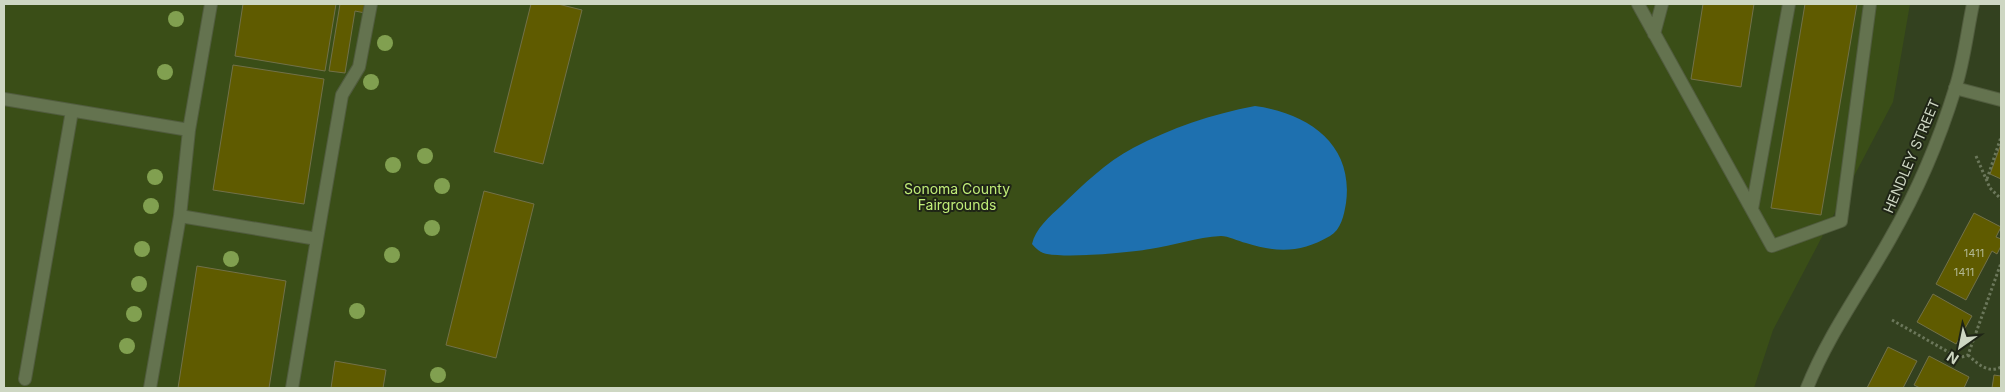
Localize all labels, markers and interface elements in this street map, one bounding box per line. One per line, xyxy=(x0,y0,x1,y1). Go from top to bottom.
street label: HENDLEY STREET xyxy=(1879,96,1943,216)
park label: Sonoma County Fairgrounds xyxy=(904,180,1010,213)
house number: 1411 xyxy=(1964,246,1984,260)
house number: 1411 xyxy=(1954,265,1974,279)
north arrow xyxy=(1935,322,1985,372)
text: N xyxy=(1944,348,1962,368)

